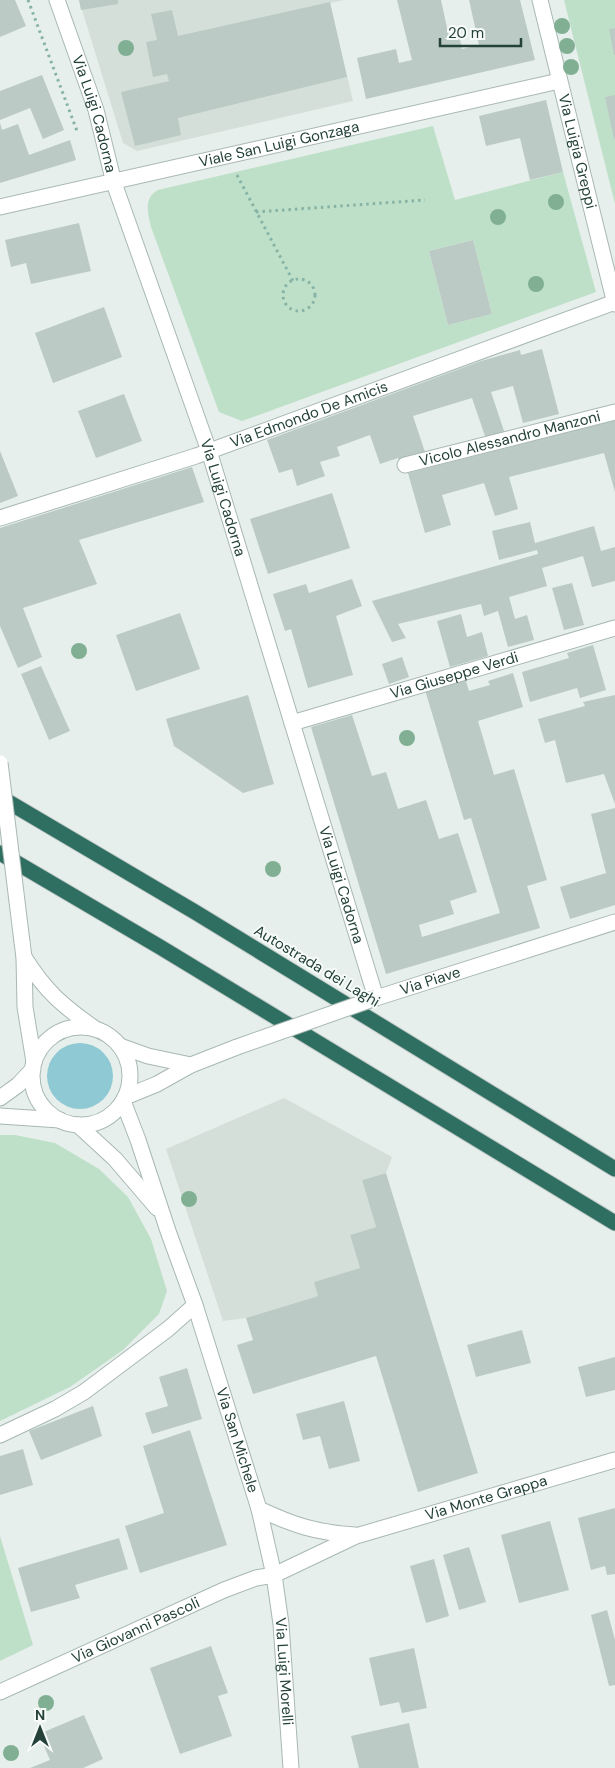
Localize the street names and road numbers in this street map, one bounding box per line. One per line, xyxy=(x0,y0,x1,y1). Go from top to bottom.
street label: Via Luigi Cadorna xyxy=(67,52,121,175)
street label: Via Luigia Greppi xyxy=(554,92,601,211)
street label: Viale San Luigi Gonzaga xyxy=(197,116,361,172)
street label: Via Edmondo De Amicis xyxy=(227,376,391,453)
street label: Vicolo Alessandro Manzoni xyxy=(417,406,602,471)
street label: Via Luigi Cadorna xyxy=(196,436,251,559)
street label: Via Giuseppe Verdi xyxy=(388,647,521,704)
street label: Via Luigi Cadorna xyxy=(314,824,369,946)
street label: Autostrada dei Laghi xyxy=(250,920,384,1012)
street label: Via Piave xyxy=(398,962,463,1000)
street label: Via San Michele xyxy=(212,1385,263,1495)
street label: Via Monte Grappa xyxy=(423,1470,550,1525)
street label: Via Giovanni Pascoli xyxy=(68,1592,203,1668)
street label: Via Luigi Morelli xyxy=(270,1616,298,1726)

